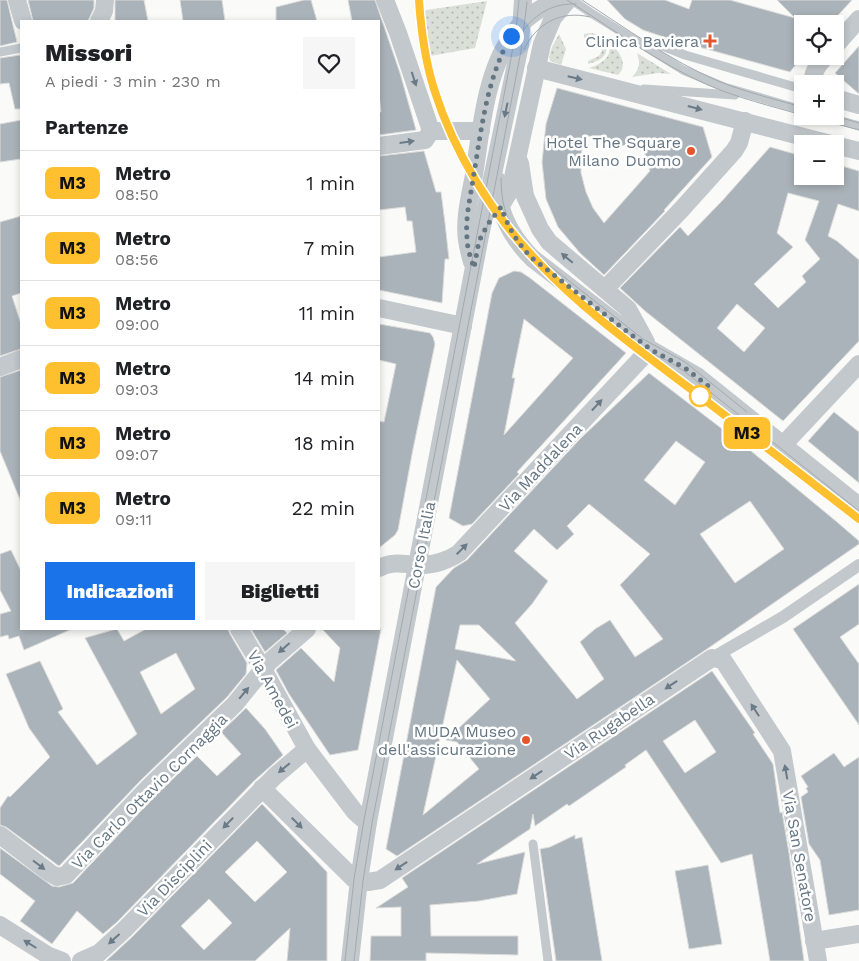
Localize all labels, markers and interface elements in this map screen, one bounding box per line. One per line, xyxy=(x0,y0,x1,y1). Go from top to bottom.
map controls xyxy=(794,15,844,185)
button: locate xyxy=(794,15,844,65)
your location xyxy=(499,24,524,49)
place label: Clinica Baviera xyxy=(585,32,699,51)
marker: Clinica Baviera xyxy=(703,34,717,48)
button: heart xyxy=(303,37,355,89)
text: Missori xyxy=(45,39,132,67)
text: A piedi · 3 min · 230 m xyxy=(45,72,221,91)
one-way arrow xyxy=(410,72,418,87)
one-way arrow xyxy=(567,74,582,82)
button: + xyxy=(794,75,844,125)
one-way arrow xyxy=(502,102,510,117)
one-way arrow xyxy=(687,104,702,112)
text: Partenze xyxy=(45,116,128,139)
place label: Hotel The Square Milano Duomo xyxy=(546,133,681,170)
button: − xyxy=(794,135,844,185)
one-way arrow xyxy=(399,138,415,146)
marker: Hotel The Square Milano Duomo xyxy=(685,145,697,157)
text: Metro xyxy=(115,162,171,185)
text: M3 xyxy=(59,172,86,193)
text: 1 min xyxy=(306,172,355,195)
text: 08:50 xyxy=(115,185,159,204)
text: Metro xyxy=(115,227,171,250)
text: M3 xyxy=(59,237,86,258)
text: 7 min xyxy=(304,237,355,260)
text: 08:56 xyxy=(115,250,159,269)
one-way arrow xyxy=(561,253,574,264)
text: Metro xyxy=(115,292,171,315)
text: M3 xyxy=(59,302,86,323)
text: 11 min xyxy=(299,302,355,325)
text: 09:00 xyxy=(115,315,159,334)
text: Metro xyxy=(115,357,171,380)
text: M3 xyxy=(59,367,86,388)
text: 14 min xyxy=(295,367,355,390)
text: 09:03 xyxy=(115,380,159,399)
unlabelled marker xyxy=(689,385,711,407)
one-way arrow xyxy=(591,400,603,412)
line badge: M3 xyxy=(724,417,770,449)
street label: Via Maddalena xyxy=(495,419,586,515)
text: Metro xyxy=(115,422,171,445)
text: M3 xyxy=(733,422,761,443)
text: M3 xyxy=(59,432,86,453)
text: 18 min xyxy=(294,432,355,455)
text: 09:07 xyxy=(115,445,158,464)
text: Metro xyxy=(115,487,171,510)
text: M3 xyxy=(59,497,86,518)
text: 22 min xyxy=(291,497,355,520)
street label: Corso Italia xyxy=(404,500,439,591)
text: 09:11 xyxy=(115,510,152,529)
one-way arrow xyxy=(456,543,468,555)
button: Indicazioni xyxy=(45,562,195,620)
button: Biglietti xyxy=(205,562,355,620)
one-way arrow xyxy=(279,642,291,654)
street label: Via Amedei xyxy=(243,647,302,732)
one-way arrow xyxy=(665,680,678,690)
one-way arrow xyxy=(238,688,250,700)
street label: Via Rugabella xyxy=(561,689,658,764)
one-way arrow xyxy=(751,703,760,716)
street label: Via Carlo Ottavio Cornaggia xyxy=(68,710,231,873)
place label: MUDA Museo dell'assicurazione xyxy=(378,722,516,759)
marker: MUDA Museo dell'assicurazione xyxy=(520,734,532,746)
one-way arrow xyxy=(278,763,291,774)
one-way arrow xyxy=(781,764,789,780)
one-way arrow xyxy=(530,770,543,780)
street label: Via San Senatore xyxy=(779,789,820,923)
one-way arrow xyxy=(222,817,234,829)
one-way arrow xyxy=(291,817,303,829)
street label: Via Disciplini xyxy=(133,836,216,921)
one-way arrow xyxy=(32,859,45,870)
one-way arrow xyxy=(394,861,408,871)
one-way arrow xyxy=(109,933,121,945)
one-way arrow xyxy=(24,939,37,949)

